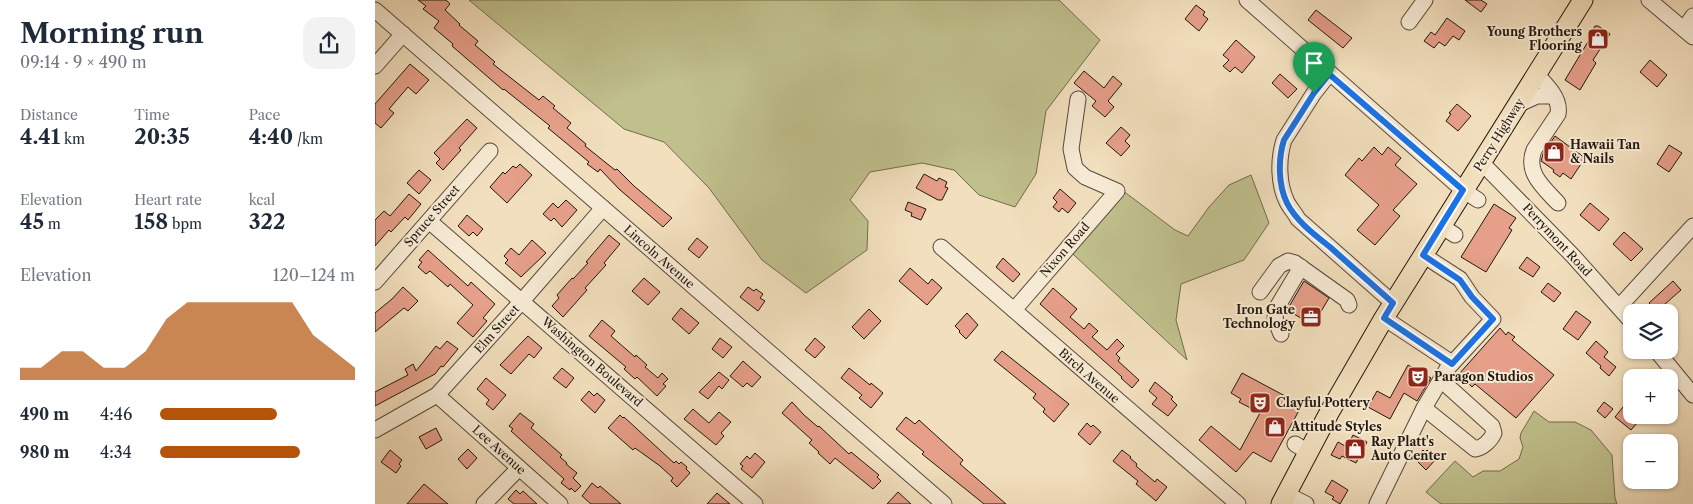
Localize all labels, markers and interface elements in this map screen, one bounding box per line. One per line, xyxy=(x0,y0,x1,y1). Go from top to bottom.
text: Morning run xyxy=(20,16,204,50)
button: share xyxy=(303,17,355,69)
place label: Young Brothers Flooring xyxy=(1486,24,1583,53)
shop icon: Young Brothers Flooring xyxy=(1586,27,1610,51)
pin xyxy=(1293,42,1335,93)
icon: arrive xyxy=(1300,49,1328,77)
text: 09:14 · 9 × 490 m xyxy=(20,52,147,72)
street label: Perry Highway xyxy=(1470,95,1527,174)
text: Distance xyxy=(20,106,78,124)
text: Time xyxy=(134,106,170,124)
text: Pace xyxy=(249,106,280,124)
text: 4.41 xyxy=(20,124,60,149)
text: 20:35 xyxy=(134,124,190,149)
text: 4:40 xyxy=(249,124,293,149)
text: km xyxy=(60,130,85,148)
text: /km xyxy=(293,130,323,148)
place label: Hawaii Tan & Nails xyxy=(1570,137,1641,166)
shop icon: Hawaii Tan & Nails xyxy=(1542,140,1566,164)
street label: Spruce Street xyxy=(401,181,463,250)
text: Elevation xyxy=(20,191,83,209)
text: Heart rate xyxy=(134,191,202,209)
text: kcal xyxy=(249,191,275,209)
street label: Perrymont Road xyxy=(1520,200,1595,280)
text: 45 xyxy=(20,209,44,234)
text: 158 xyxy=(134,209,168,234)
text: 322 xyxy=(249,209,285,234)
text: m xyxy=(44,215,61,233)
text: bpm xyxy=(168,215,202,233)
street label: Nixon Road xyxy=(1037,219,1093,280)
street label: Lincoln Avenue xyxy=(621,222,698,292)
text: Elevation xyxy=(20,265,91,285)
text: 120–124 m xyxy=(273,265,355,285)
street label: Elm Street xyxy=(471,301,523,356)
place label: Iron Gate Technology xyxy=(1223,302,1296,331)
map controls xyxy=(1623,304,1678,489)
button: layers xyxy=(1623,304,1678,359)
office icon: Iron Gate Technology xyxy=(1299,305,1323,329)
street label: Washington Boulevard xyxy=(538,313,646,410)
street label: Birch Avenue xyxy=(1056,345,1123,406)
theatre icon: Paragon Studios xyxy=(1406,365,1430,389)
place label: Paragon Studios xyxy=(1434,369,1534,384)
button: + xyxy=(1623,369,1678,424)
theatre icon: Clayful Pottery xyxy=(1248,391,1272,415)
place label: Clayful Pottery xyxy=(1276,395,1370,410)
text: 490 m xyxy=(20,404,69,424)
text: 4:46 xyxy=(100,404,132,424)
shop icon: Attitude Styles xyxy=(1263,415,1287,439)
place label: Attitude Styles xyxy=(1290,419,1382,434)
street label: Lee Avenue xyxy=(470,422,529,478)
place label: Ray Platt's Auto Center xyxy=(1370,434,1447,463)
button: − xyxy=(1623,434,1678,489)
shop icon: Ray Platt's Auto Center xyxy=(1343,437,1367,461)
text: 980 m xyxy=(20,442,70,462)
text: 4:34 xyxy=(100,442,132,462)

